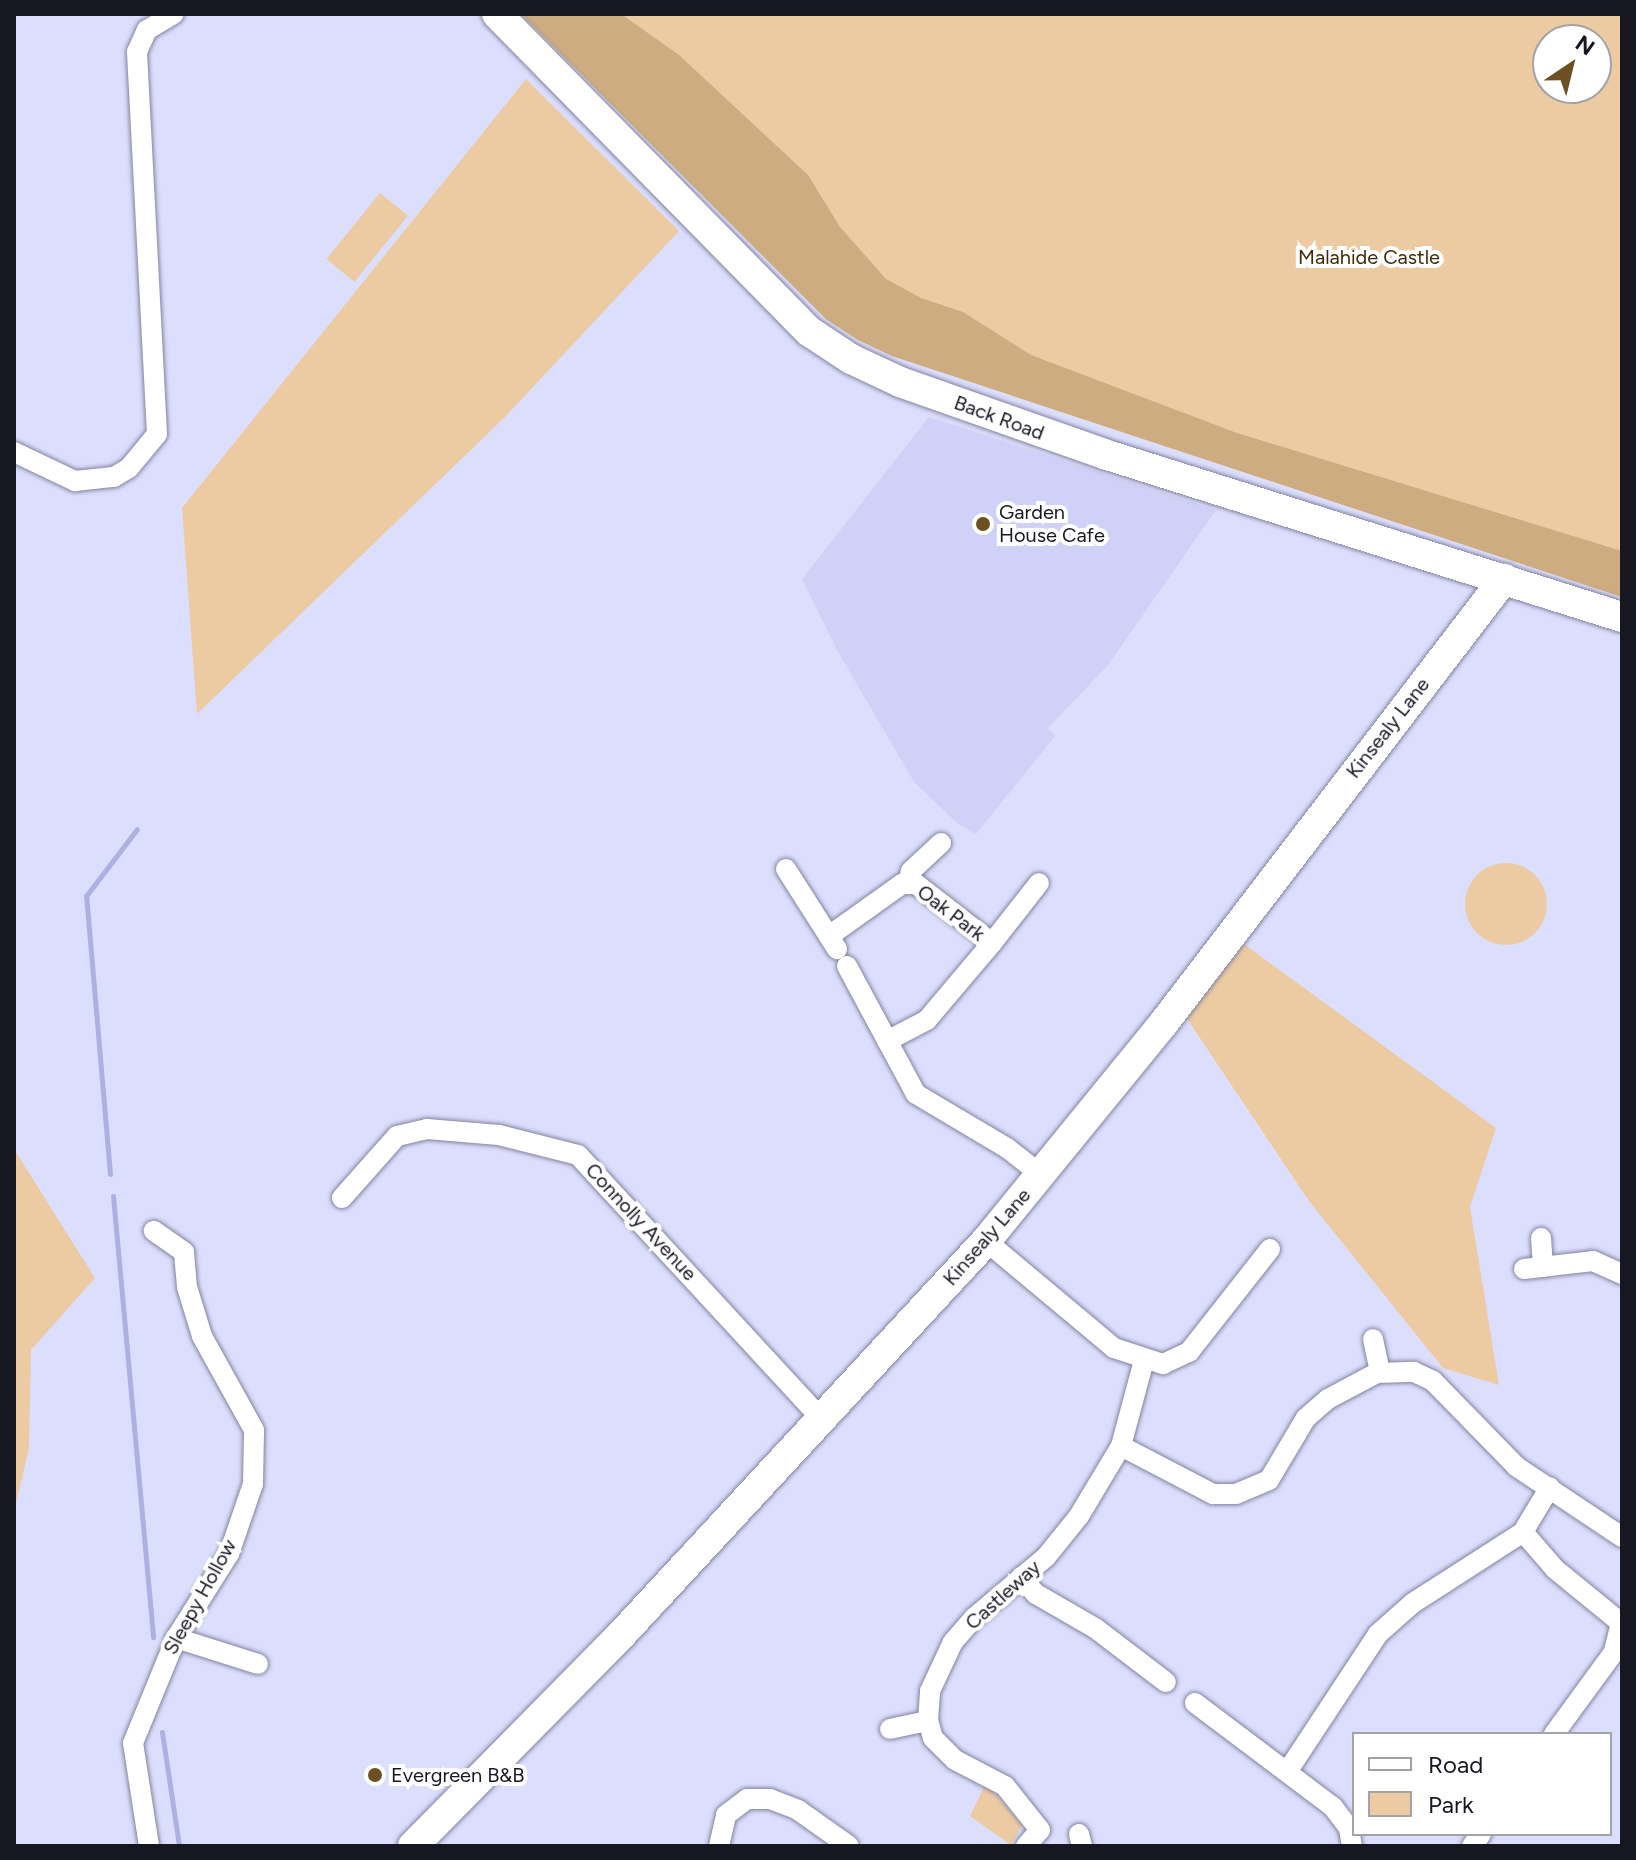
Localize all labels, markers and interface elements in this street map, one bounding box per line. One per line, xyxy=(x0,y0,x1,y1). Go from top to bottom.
north arrow xyxy=(1532,24,1612,104)
text: N xyxy=(1570,30,1600,62)
park label: Malahide Castle xyxy=(1298,245,1440,269)
street label: Back Road xyxy=(951,391,1047,445)
place label: Garden House Cafe xyxy=(999,500,1105,547)
marker: Garden House Cafe xyxy=(974,515,992,533)
street label: Kinsealy Lane xyxy=(1341,673,1435,783)
street label: Oak Park xyxy=(912,880,990,946)
street label: Connolly Avenue xyxy=(580,1158,702,1286)
street label: Kinsealy Lane xyxy=(938,1183,1036,1291)
street label: Sleepy Hollow xyxy=(158,1535,242,1659)
street label: Castleway xyxy=(961,1555,1045,1635)
legend xyxy=(1352,1732,1612,1836)
text: Road xyxy=(1428,1750,1483,1779)
place label: Evergreen B&B xyxy=(391,1763,524,1787)
marker: Evergreen B&B xyxy=(366,1766,384,1784)
text: Park xyxy=(1428,1790,1474,1819)

